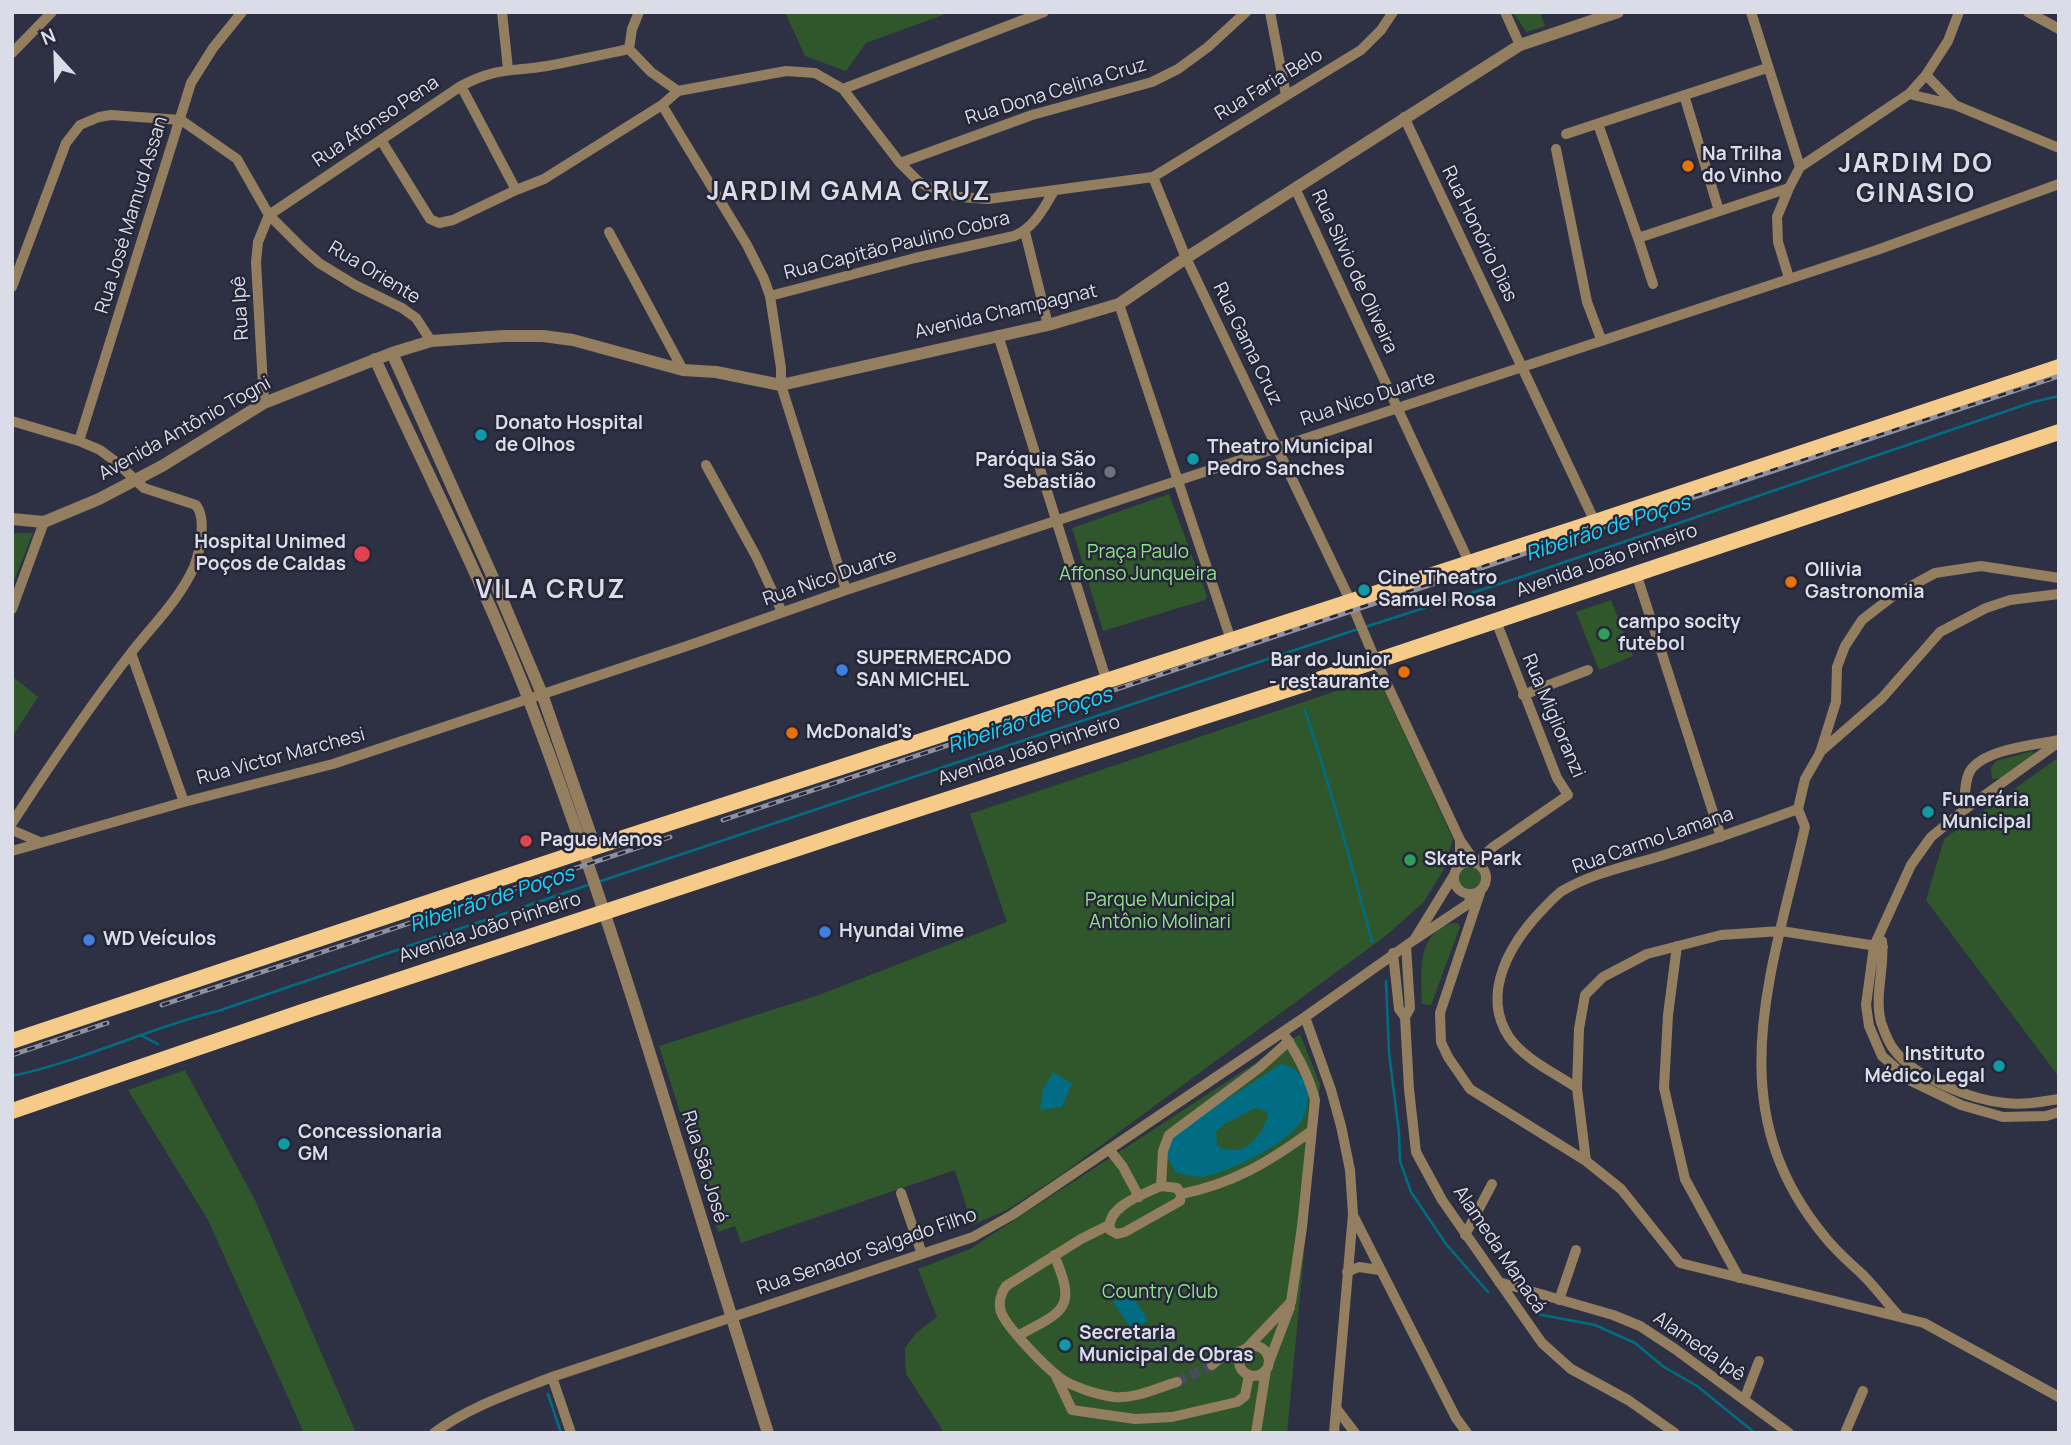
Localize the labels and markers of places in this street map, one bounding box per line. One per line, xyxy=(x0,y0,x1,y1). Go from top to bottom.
place label: Na Trilha do Vinho xyxy=(1702,144,1782,188)
marker: Na Trilha do Vinho xyxy=(1680,158,1696,174)
place label: Donato Hospital de Olhos xyxy=(495,413,643,457)
marker: Donato Hospital de Olhos xyxy=(473,427,489,443)
place label: Theatro Municipal Pedro Sanches xyxy=(1207,437,1373,481)
place label: Paróquia São Sebastião xyxy=(975,450,1096,494)
marker: Theatro Municipal Pedro Sanches xyxy=(1185,451,1201,467)
marker: Paróquia São Sebastião xyxy=(1102,464,1118,480)
place label: Hospital Unimed Poços de Caldas xyxy=(194,532,346,576)
marker: Hospital Unimed Poços de Caldas xyxy=(352,544,372,564)
place label: Ollivia Gastronomia xyxy=(1805,560,1924,604)
place label: Cine Theatro Samuel Rosa xyxy=(1378,568,1497,612)
marker: Ollivia Gastronomia xyxy=(1783,574,1799,590)
marker: Cine Theatro Samuel Rosa xyxy=(1356,582,1372,598)
place label: campo socity futebol xyxy=(1618,612,1741,656)
marker: campo socity futebol xyxy=(1596,626,1612,642)
place label: SUPERMERCADO SAN MICHEL xyxy=(856,648,1011,692)
place label: Bar do Junior - restaurante xyxy=(1269,650,1390,694)
marker: SUPERMERCADO SAN MICHEL xyxy=(834,662,850,678)
marker: Bar do Junior - restaurante xyxy=(1396,664,1412,680)
place label: McDonald's xyxy=(806,722,912,744)
marker: McDonald's xyxy=(784,725,800,741)
place label: Funerária Municipal xyxy=(1942,790,2031,834)
marker: Funerária Municipal xyxy=(1920,804,1936,820)
place label: Pague Menos xyxy=(540,830,663,852)
marker: Pague Menos xyxy=(518,833,534,849)
place label: Skate Park xyxy=(1424,849,1521,871)
marker: Skate Park xyxy=(1402,852,1418,868)
place label: Hyundai Vime xyxy=(839,921,964,943)
marker: Hyundai Vime xyxy=(817,924,833,940)
place label: WD Veículos xyxy=(103,929,216,951)
marker: WD Veículos xyxy=(81,932,97,948)
place label: Instituto Médico Legal xyxy=(1865,1044,1985,1088)
marker: Instituto Médico Legal xyxy=(1991,1058,2007,1074)
place label: Concessionaria GM xyxy=(298,1122,442,1166)
marker: Concessionaria GM xyxy=(276,1136,292,1152)
place label: Secretaria Municipal de Obras xyxy=(1079,1323,1254,1367)
marker: Secretaria Municipal de Obras xyxy=(1057,1337,1073,1353)

